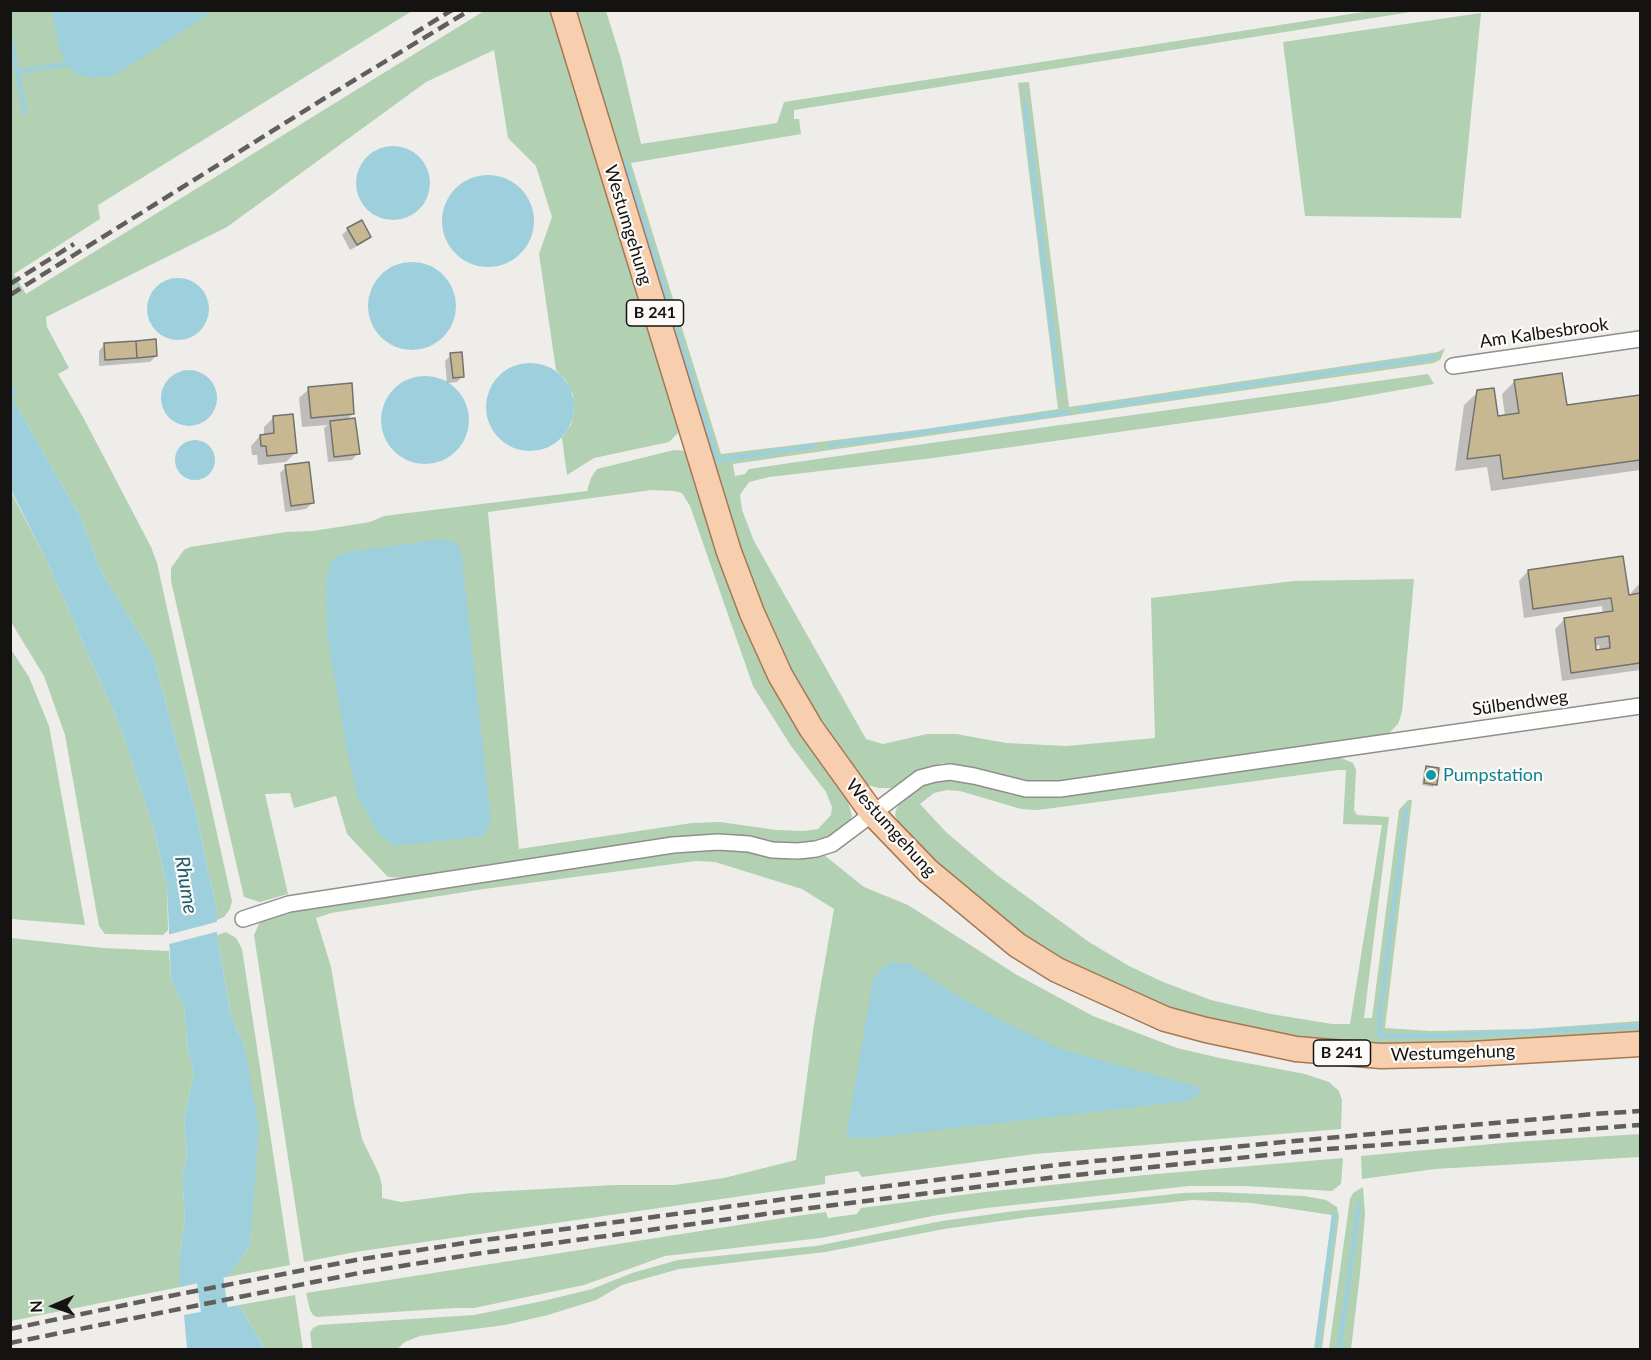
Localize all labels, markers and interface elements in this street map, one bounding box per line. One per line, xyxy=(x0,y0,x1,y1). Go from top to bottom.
street label: Westumgehung xyxy=(599,162,657,288)
road number: B 241 xyxy=(626,300,684,326)
street label: Am Kalbesbrook xyxy=(1478,313,1610,353)
street label: Sülbendweg xyxy=(1471,686,1569,720)
place label: Pumpstation xyxy=(1443,764,1543,786)
marker: Pumpstation xyxy=(1424,768,1438,782)
street label: Westumgehung xyxy=(841,775,941,881)
water label: Rhume xyxy=(170,854,202,916)
road number: B 241 xyxy=(1314,1040,1370,1066)
street label: Westumgehung xyxy=(1390,1040,1516,1066)
north arrow xyxy=(24,1276,84,1336)
text: N xyxy=(26,1300,45,1313)

